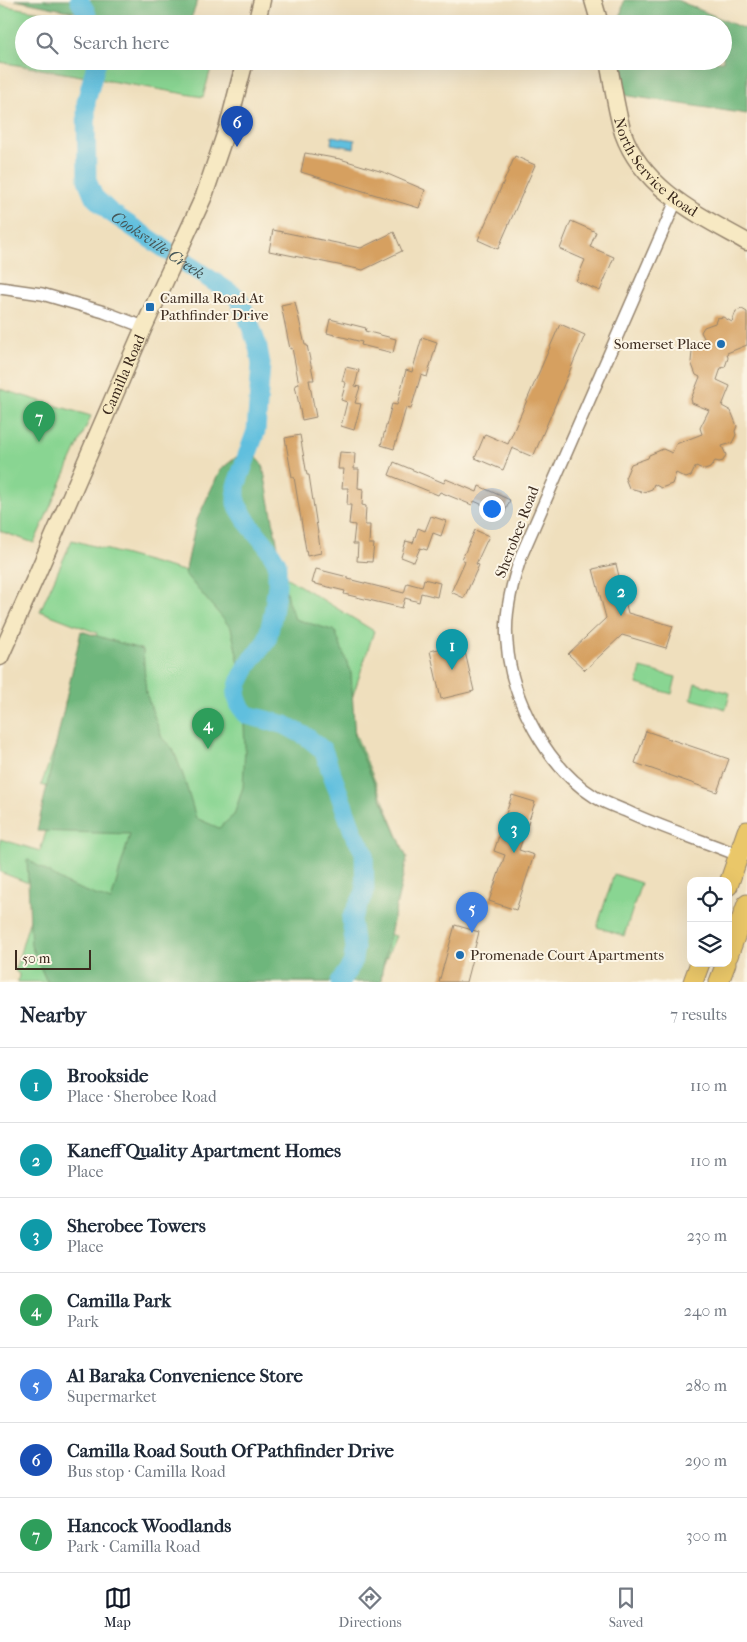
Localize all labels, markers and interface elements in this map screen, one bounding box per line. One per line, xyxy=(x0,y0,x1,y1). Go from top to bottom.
search box xyxy=(15,15,732,70)
icon: search xyxy=(33,29,61,57)
text: Search here xyxy=(73,32,169,54)
pin: 6 xyxy=(221,106,253,147)
street label: North Service Road xyxy=(610,116,702,221)
water label: Cooksville Creek xyxy=(108,206,209,283)
place label: Camilla Road At Pathfinder Drive xyxy=(160,289,269,324)
marker: Camilla Road At Pathfinder Drive xyxy=(144,301,156,313)
street label: Camilla Road xyxy=(98,331,149,418)
place label: Somerset Place xyxy=(614,335,712,353)
marker: Somerset Place xyxy=(715,338,727,350)
pin: 7 xyxy=(23,401,55,442)
street label: Sherobee Road xyxy=(491,483,543,580)
your location xyxy=(479,496,505,522)
pin: 2 xyxy=(605,575,637,616)
pin: 1 xyxy=(436,629,468,670)
pin: 4 xyxy=(192,708,224,749)
pin: 3 xyxy=(498,812,530,853)
map controls xyxy=(687,877,732,967)
button: locate xyxy=(687,877,732,922)
pin: 5 xyxy=(456,892,488,933)
button: layers xyxy=(687,922,732,967)
place label: Promenade Court Apartments xyxy=(470,946,665,964)
scale bar xyxy=(15,947,91,970)
marker: Promenade Court Apartments xyxy=(454,949,466,961)
text: 50 m xyxy=(22,950,50,967)
text: Nearby xyxy=(20,1003,86,1027)
text: 7 results xyxy=(670,1005,727,1024)
text: Brookside xyxy=(67,1065,148,1087)
text: 1 xyxy=(33,1076,39,1095)
text: 110 m xyxy=(690,1076,727,1095)
text: Place · Sherobee Road xyxy=(67,1087,217,1106)
text: Kaneff Quality Apartment Homes xyxy=(67,1140,341,1162)
text: 2 xyxy=(32,1151,40,1170)
text: 110 m xyxy=(690,1151,727,1170)
text: Place xyxy=(67,1162,103,1181)
text: Sherobee Towers xyxy=(67,1215,206,1237)
text: 3 xyxy=(33,1226,39,1245)
text: 230 m xyxy=(687,1226,727,1245)
text: Place xyxy=(67,1237,103,1256)
text: Camilla Park xyxy=(67,1290,171,1312)
text: 4 xyxy=(31,1301,41,1320)
text: 240 m xyxy=(684,1301,727,1320)
text: Park xyxy=(67,1312,99,1331)
text: Al Baraka Convenience Store xyxy=(67,1365,303,1387)
text: 5 xyxy=(33,1376,39,1395)
text: 280 m xyxy=(685,1376,727,1395)
text: Supermarket xyxy=(67,1387,157,1406)
text: Camilla Road South Of Pathfinder Drive xyxy=(67,1440,394,1462)
text: 6 xyxy=(32,1451,40,1470)
text: 290 m xyxy=(685,1451,727,1470)
text: Bus stop · Camilla Road xyxy=(67,1462,226,1481)
text: Hancock Woodlands xyxy=(67,1515,231,1537)
text: 7 xyxy=(32,1526,40,1545)
text: 300 m xyxy=(686,1526,727,1545)
text: Park · Camilla Road xyxy=(67,1537,200,1556)
tab: Map xyxy=(104,1584,132,1631)
tab: Directions xyxy=(339,1584,402,1631)
tab: Saved xyxy=(609,1584,643,1631)

